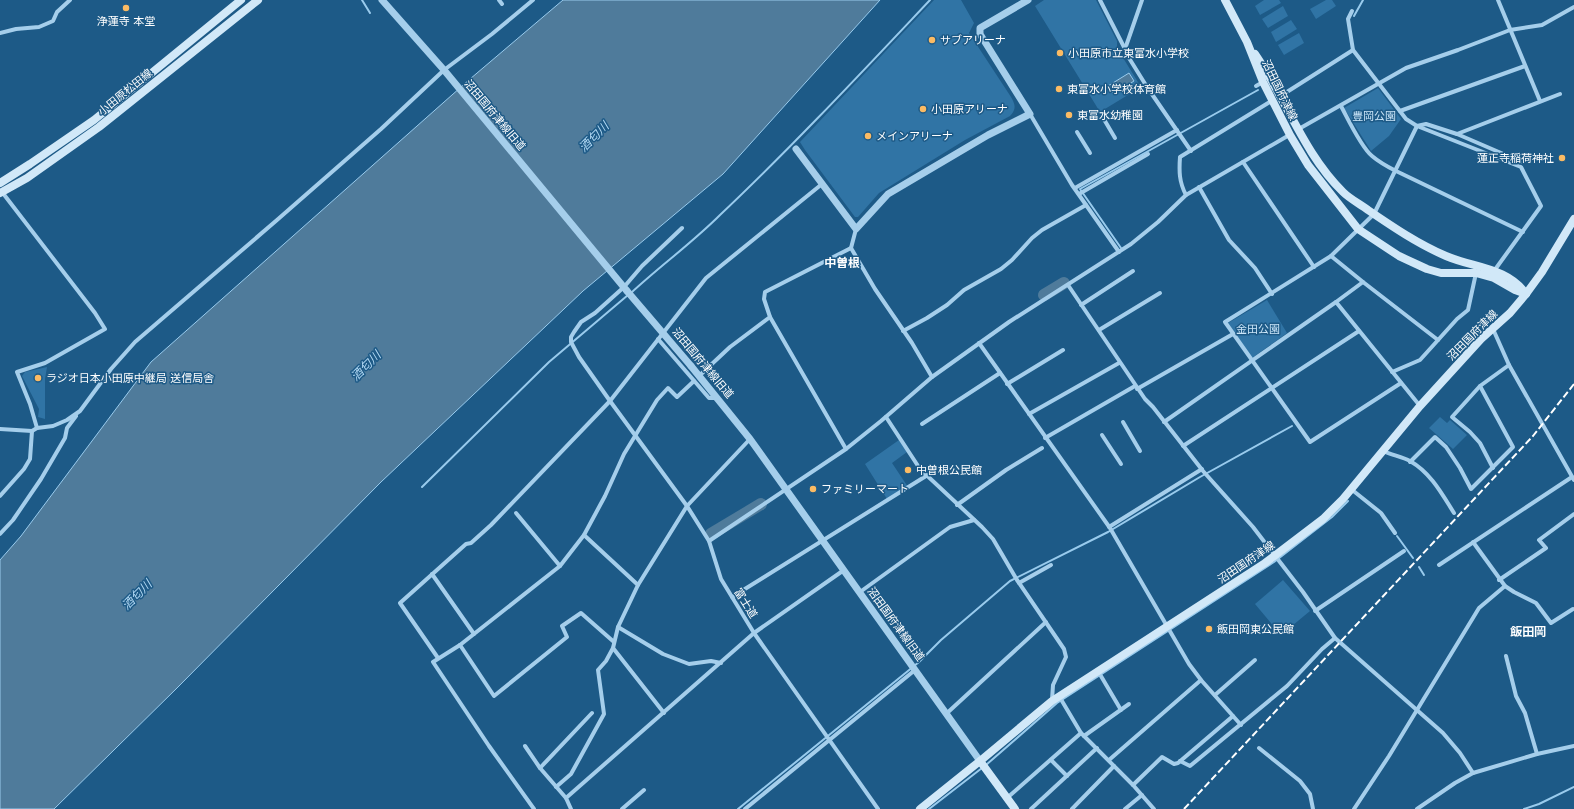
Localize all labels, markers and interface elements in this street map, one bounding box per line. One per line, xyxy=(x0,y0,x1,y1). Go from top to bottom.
marker: 浄蓮寺 本堂 xyxy=(121,3,131,13)
place label: 浄蓮寺 本堂 xyxy=(97,15,155,28)
place label: サブアリーナ xyxy=(940,34,1006,47)
marker: サブアリーナ xyxy=(927,35,937,45)
place label: 小田原市立東富水小学校 xyxy=(1068,47,1189,60)
marker: 小田原市立東富水小学校 xyxy=(1055,48,1065,58)
street label: 沼田国府津線 xyxy=(1259,58,1300,123)
street label: 小田原松田線 xyxy=(96,67,155,118)
street label: 沼田国府津線旧道 xyxy=(461,77,528,153)
place label: 東富水小学校体育館 xyxy=(1067,83,1166,96)
marker: 東富水小学校体育館 xyxy=(1054,84,1064,94)
place label: 小田原アリーナ xyxy=(931,103,1008,116)
marker: 小田原アリーナ xyxy=(918,104,928,114)
place label: 東富水幼稚園 xyxy=(1077,109,1143,122)
marker: 東富水幼稚園 xyxy=(1064,110,1074,120)
park label: 豊岡公園 xyxy=(1352,110,1396,123)
water label: 酒匂川 xyxy=(576,118,613,155)
place label: メインアリーナ xyxy=(876,130,953,143)
marker: メインアリーナ xyxy=(863,131,873,141)
place label: 蓮正寺稲荷神社 xyxy=(1477,152,1554,165)
marker: 蓮正寺稲荷神社 xyxy=(1557,153,1567,163)
district label: 中曽根 xyxy=(824,256,860,270)
street label: 沼田国府津線 xyxy=(1444,307,1500,363)
park label: 金田公園 xyxy=(1236,323,1280,336)
street label: 沼田国府津線旧道 xyxy=(669,325,736,401)
water label: 酒匂川 xyxy=(348,347,385,384)
place label: ラジオ日本小田原中継局 送信局舎 xyxy=(46,372,214,385)
marker: ラジオ日本小田原中継局 送信局舎 xyxy=(33,373,43,383)
place label: 中曽根公民館 xyxy=(916,464,982,477)
marker: 中曽根公民館 xyxy=(903,465,913,475)
place label: ファミリーマート xyxy=(821,483,909,496)
marker: ファミリーマート xyxy=(808,484,818,494)
street label: 沼田国府津線 xyxy=(1215,539,1277,586)
water label: 酒匂川 xyxy=(119,576,156,613)
street label: 沼田国府津線旧道 xyxy=(864,585,927,664)
street label: 富士道 xyxy=(731,586,760,621)
place label: 飯田岡東公民館 xyxy=(1217,623,1294,636)
marker: 飯田岡東公民館 xyxy=(1204,624,1214,634)
district label: 飯田岡 xyxy=(1510,625,1546,639)

